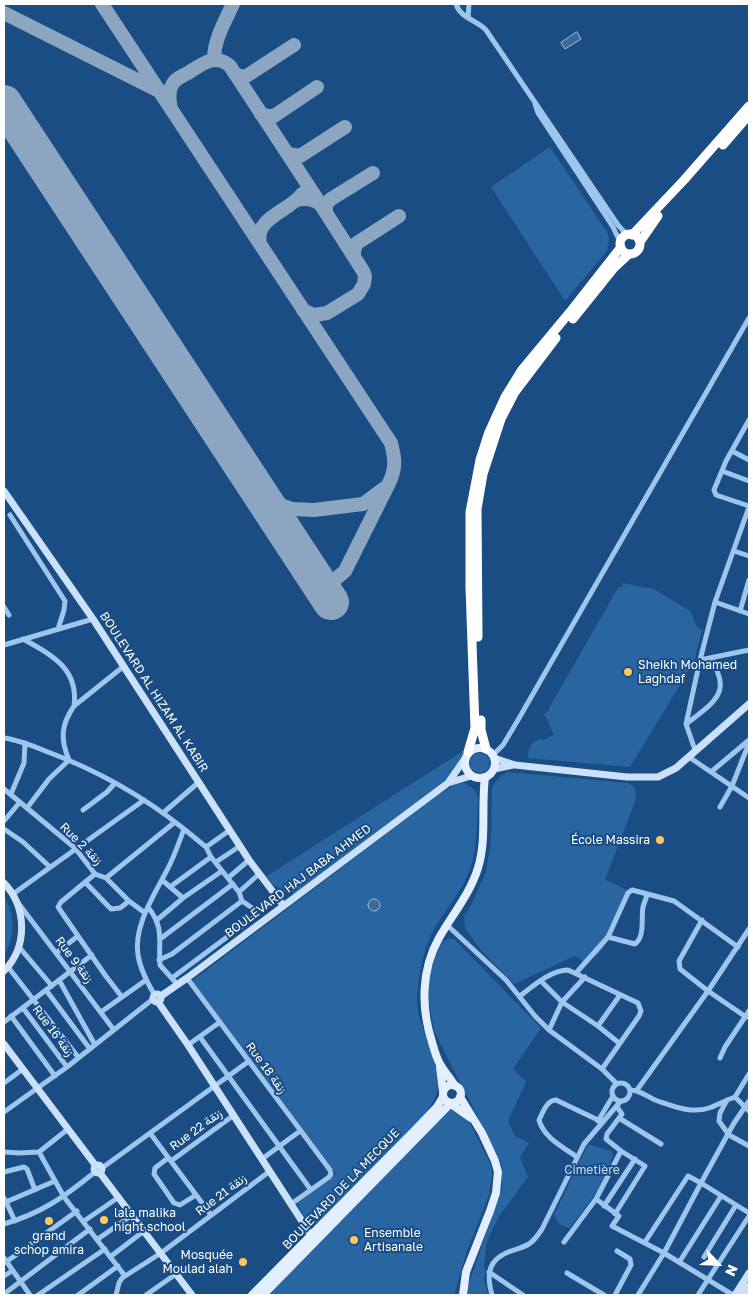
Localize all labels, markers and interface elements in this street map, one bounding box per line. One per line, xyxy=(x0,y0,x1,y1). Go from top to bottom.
street label: BOULEVARD AL HIZAM AL KABIR xyxy=(97,609,211,775)
place label: Sheikh Mohamed Laghdaf xyxy=(638,658,737,686)
marker: Sheikh Mohamed Laghdaf xyxy=(622,666,634,678)
street label: Rue 2 زنقة xyxy=(57,820,105,868)
street label: BOULEVARD HAJ BABA AHMED xyxy=(222,821,374,941)
place label: École Massira xyxy=(571,833,650,847)
marker: École Massira xyxy=(654,834,666,846)
street label: Rue 9 زنقة xyxy=(52,934,96,986)
street label: Rue 16 زنقة xyxy=(29,1003,77,1059)
street label: Rue 18 زنقة xyxy=(242,1039,290,1097)
street label: Rue 22 زنقة xyxy=(167,1106,225,1154)
street label: BOULEVARD DE LA MECQUE xyxy=(280,1126,402,1252)
park label: Cimetière xyxy=(564,1163,620,1177)
street label: Rue 21 زنقة xyxy=(193,1171,249,1219)
place label: lala malika hight school xyxy=(114,1206,186,1234)
marker: lala malika hight school xyxy=(98,1214,110,1226)
marker: grand schop amira xyxy=(43,1215,55,1227)
place label: Ensemble Artisanale xyxy=(364,1226,423,1254)
place label: grand schop amira xyxy=(14,1229,84,1257)
marker: Ensemble Artisanale xyxy=(348,1234,360,1246)
north arrow xyxy=(693,1239,743,1289)
place label: Mosquée Moulad alah xyxy=(162,1248,233,1276)
marker: Mosquée Moulad alah xyxy=(237,1256,249,1268)
text: N xyxy=(722,1262,742,1279)

